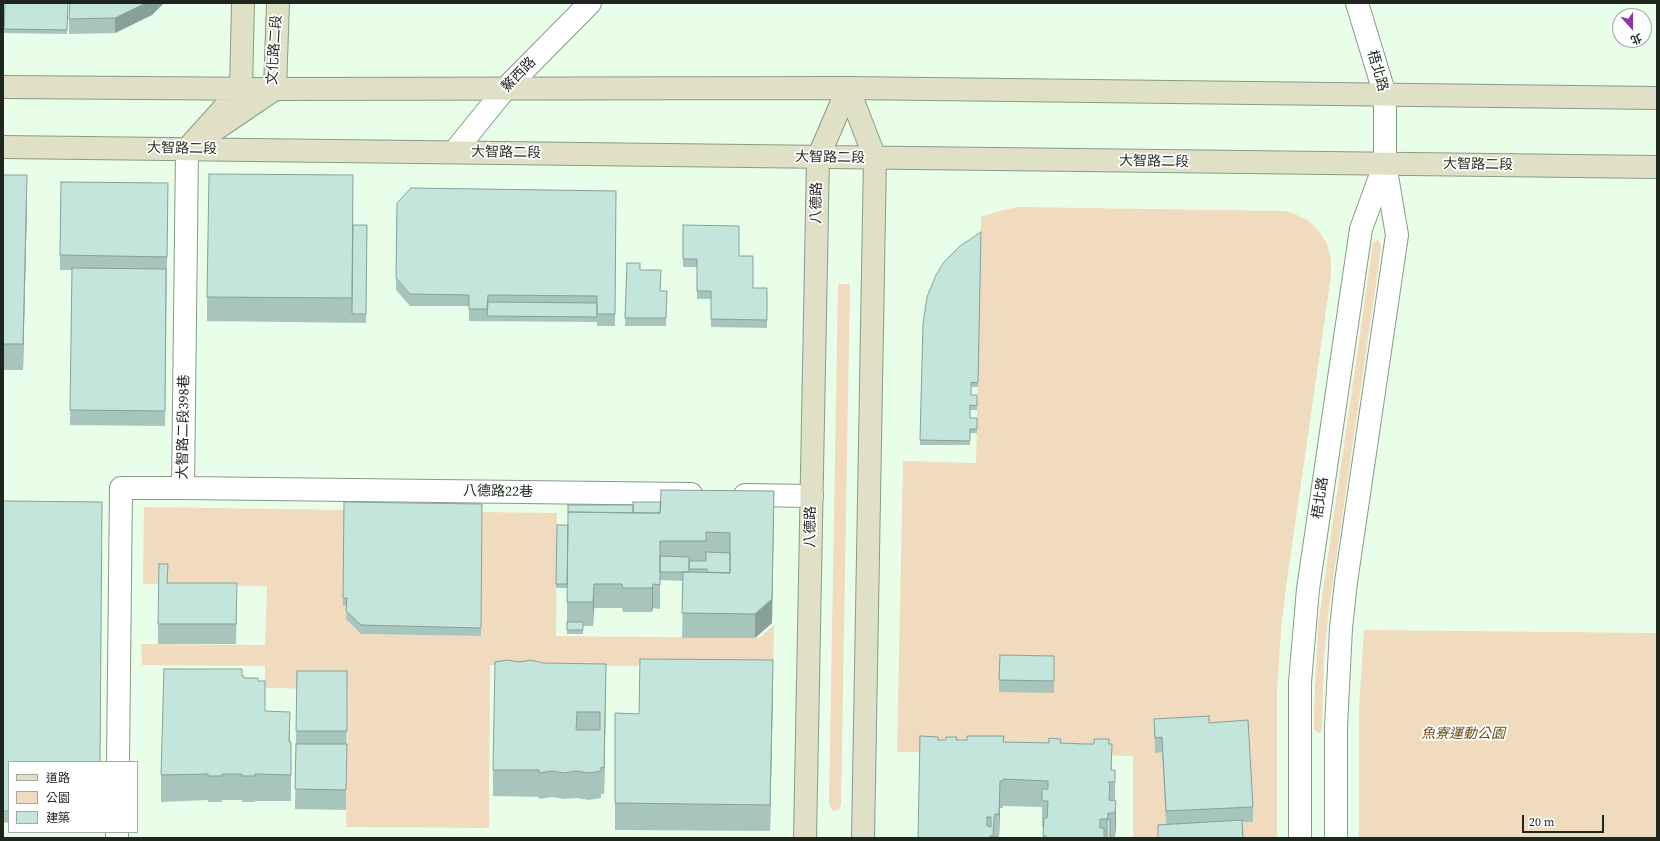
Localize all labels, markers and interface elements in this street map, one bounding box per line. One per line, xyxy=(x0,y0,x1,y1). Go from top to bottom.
north arrow xyxy=(1612,8,1652,48)
street label: 文化路二段 xyxy=(264,14,286,86)
text: 北 xyxy=(1628,30,1644,48)
street label: 梧北路 xyxy=(1363,48,1391,94)
street label: 鰲西路 xyxy=(498,54,540,96)
street label: 大智路二段 xyxy=(147,140,217,158)
street label: 大智路二段 xyxy=(471,144,541,162)
street label: 大智路二段 xyxy=(795,149,865,167)
street label: 大智路二段 xyxy=(1119,153,1189,171)
street label: 大智路二段 xyxy=(1443,156,1513,174)
street label: 八德路 xyxy=(808,182,826,224)
street label: 大智路二段398巷 xyxy=(175,374,193,480)
street label: 梧北路 xyxy=(1310,476,1332,520)
street label: 八德路22巷 xyxy=(463,483,533,501)
street label: 八德路 xyxy=(802,506,820,548)
park label: 魚寮運動公園 xyxy=(1421,726,1505,742)
legend xyxy=(8,761,138,833)
text: 道路 xyxy=(46,770,70,786)
text: 公園 xyxy=(46,790,70,806)
scale bar xyxy=(1524,807,1606,833)
text: 建築 xyxy=(46,810,70,826)
text: 20 m xyxy=(1529,814,1555,830)

